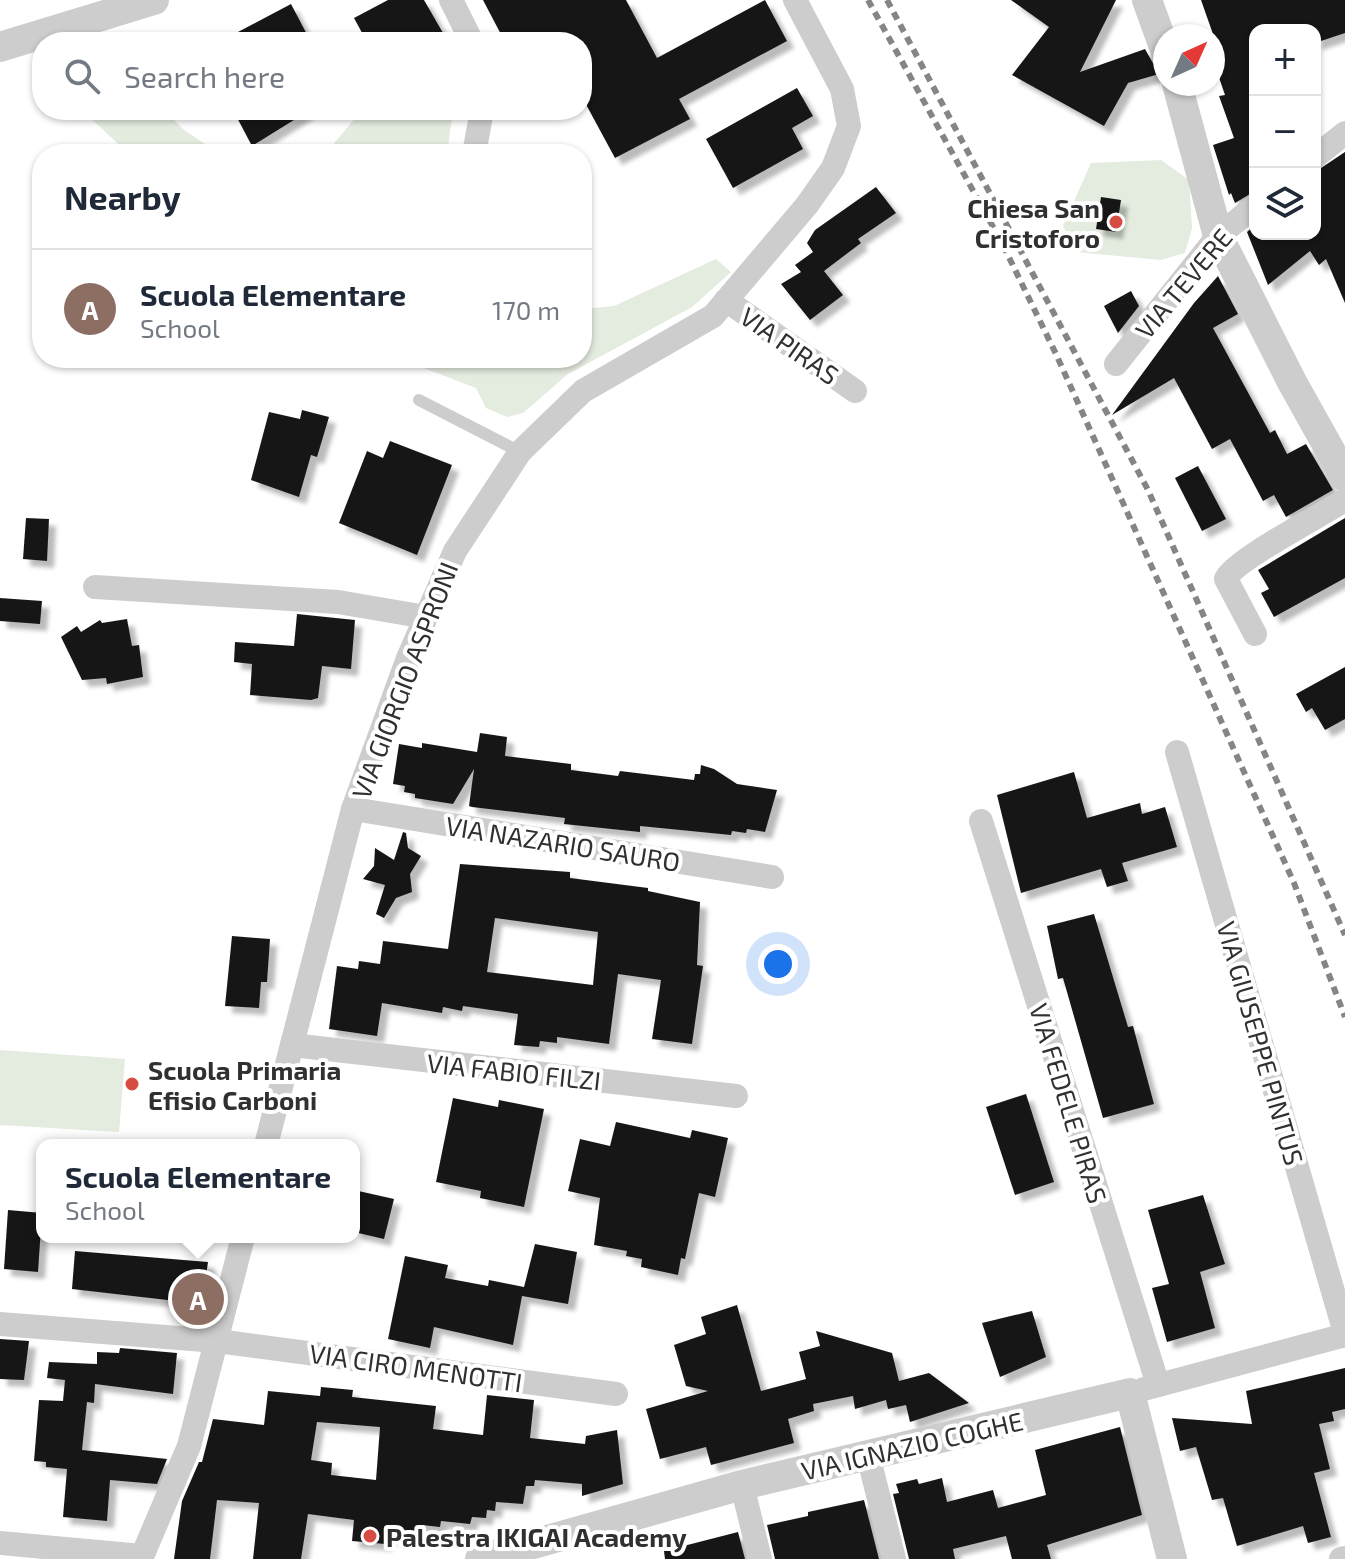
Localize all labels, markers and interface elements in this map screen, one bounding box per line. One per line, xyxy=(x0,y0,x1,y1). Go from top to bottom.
north arrow xyxy=(1153,24,1225,96)
map controls xyxy=(1249,24,1321,240)
button: + xyxy=(1249,24,1321,96)
search box xyxy=(32,32,592,120)
icon: search xyxy=(60,54,104,98)
text: Search here xyxy=(124,58,285,94)
button: − xyxy=(1249,96,1321,168)
button: layers xyxy=(1249,168,1321,240)
text: Nearby xyxy=(64,176,181,217)
place label: Chiesa San Cristoforo xyxy=(967,192,1100,253)
marker: Chiesa San Cristoforo xyxy=(1107,213,1125,231)
street label: VIA TEVERE xyxy=(1128,222,1238,344)
text: Scuola Elementare xyxy=(140,276,406,312)
text: A xyxy=(82,294,98,325)
text: 170 m xyxy=(492,294,560,325)
street label: VIA PIRAS xyxy=(735,300,845,390)
text: School xyxy=(140,312,220,343)
street label: VIA GIORGIO ASPRONI xyxy=(345,557,463,803)
street label: VIA NAZARIO SAURO xyxy=(444,809,682,877)
street label: VIA GIUSEPPE PINTUS xyxy=(1211,918,1311,1168)
your location xyxy=(758,944,798,984)
street label: VIA FEDELE PIRAS xyxy=(1024,999,1114,1207)
street label: VIA FABIO FILZI xyxy=(426,1046,602,1096)
place label: Scuola Primaria Efisio Carboni xyxy=(148,1054,341,1115)
marker: Scuola Primaria Efisio Carboni xyxy=(123,1075,141,1093)
popup xyxy=(36,1139,360,1243)
text: Scuola Elementare xyxy=(65,1158,331,1194)
text: School xyxy=(65,1194,145,1225)
pin: A xyxy=(172,1269,224,1329)
street label: VIA CIRO MENOTTI xyxy=(308,1337,524,1397)
street label: VIA IGNAZIO COGHE xyxy=(798,1404,1026,1486)
place label: Palestra IKIGAI Academy xyxy=(386,1521,687,1553)
marker: Palestra IKIGAI Academy xyxy=(361,1527,379,1545)

